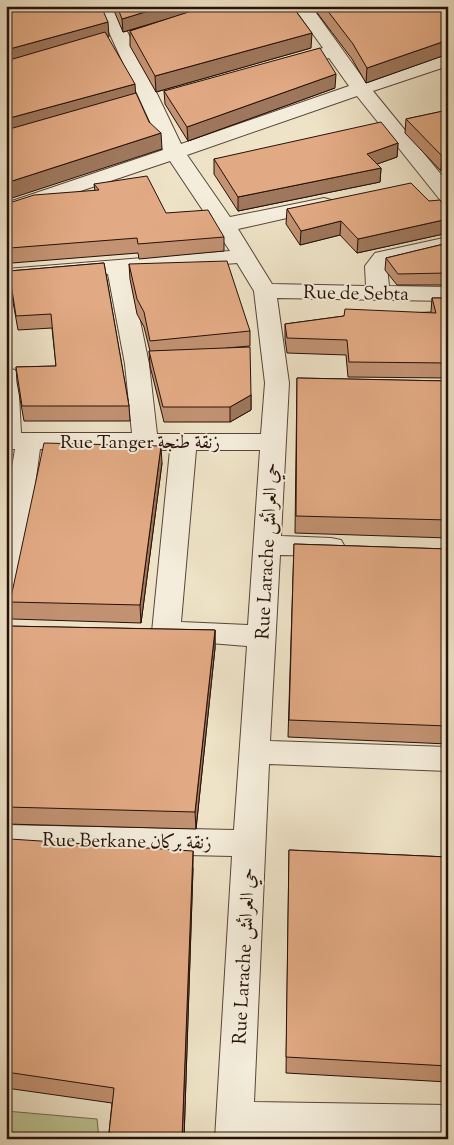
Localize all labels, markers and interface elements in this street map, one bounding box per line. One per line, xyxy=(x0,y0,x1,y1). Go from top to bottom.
street label: Rue de Sebta xyxy=(303,280,409,309)
street label: Rue Tanger زنقة طنجة xyxy=(60,430,220,457)
street label: Rue Larache حي العرائش xyxy=(250,462,287,640)
street label: Rue Berkane زنقة بركان xyxy=(42,828,212,857)
street label: Rue Larache حي العرائش xyxy=(227,867,264,1045)

